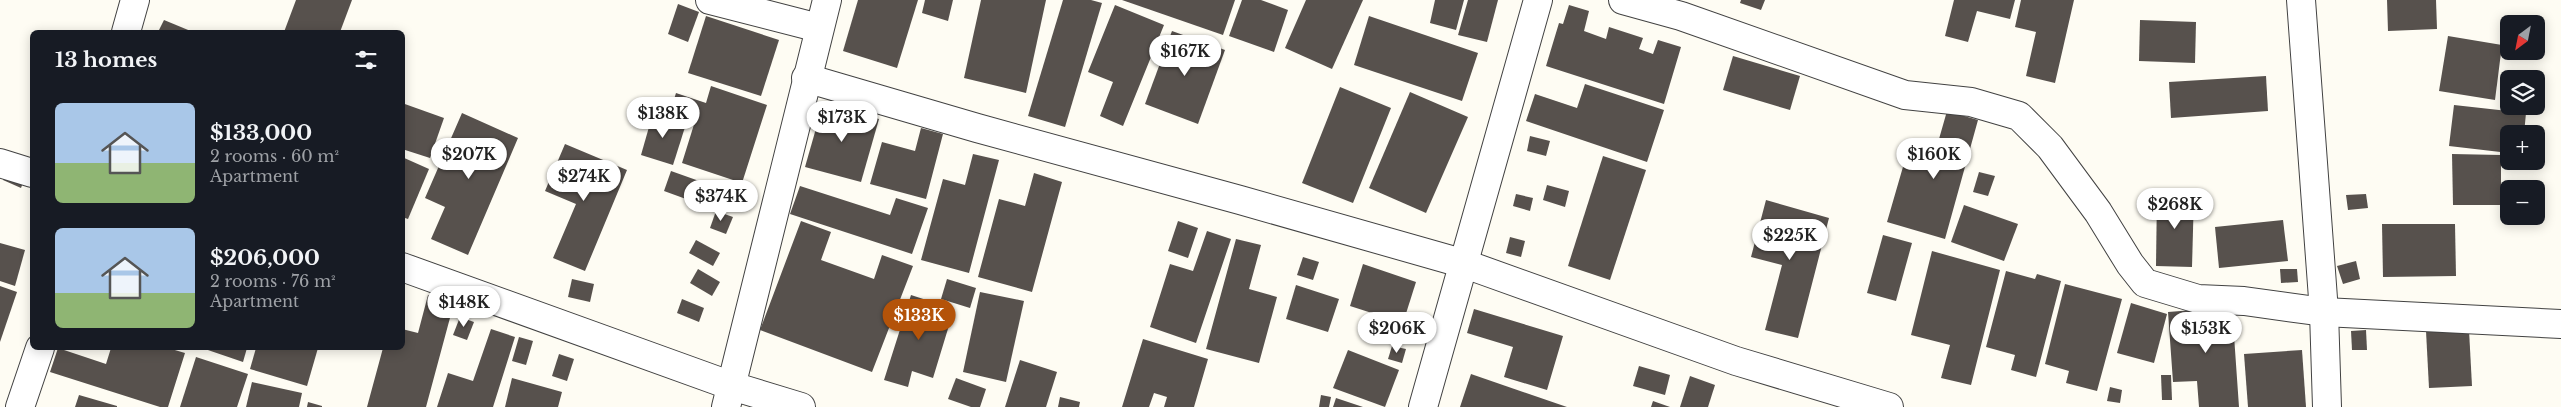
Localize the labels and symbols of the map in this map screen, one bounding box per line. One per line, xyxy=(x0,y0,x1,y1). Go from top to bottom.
north arrow xyxy=(2500,15,2545,60)
pin: $167K xyxy=(1150,34,1220,77)
pin: $138K xyxy=(628,96,698,139)
pin: $173K xyxy=(807,100,877,143)
pin: $207K xyxy=(434,138,504,180)
pin: $160K xyxy=(1899,138,1969,180)
pin: $274K xyxy=(549,160,619,202)
pin: $374K xyxy=(686,180,756,222)
pin: $268K xyxy=(2140,188,2210,230)
pin: $225K xyxy=(1755,218,1825,261)
pin: $148K xyxy=(429,286,499,328)
pin: $133K xyxy=(884,298,954,341)
pin: $206K xyxy=(1362,312,1432,354)
pin: $153K xyxy=(2171,312,2241,354)

